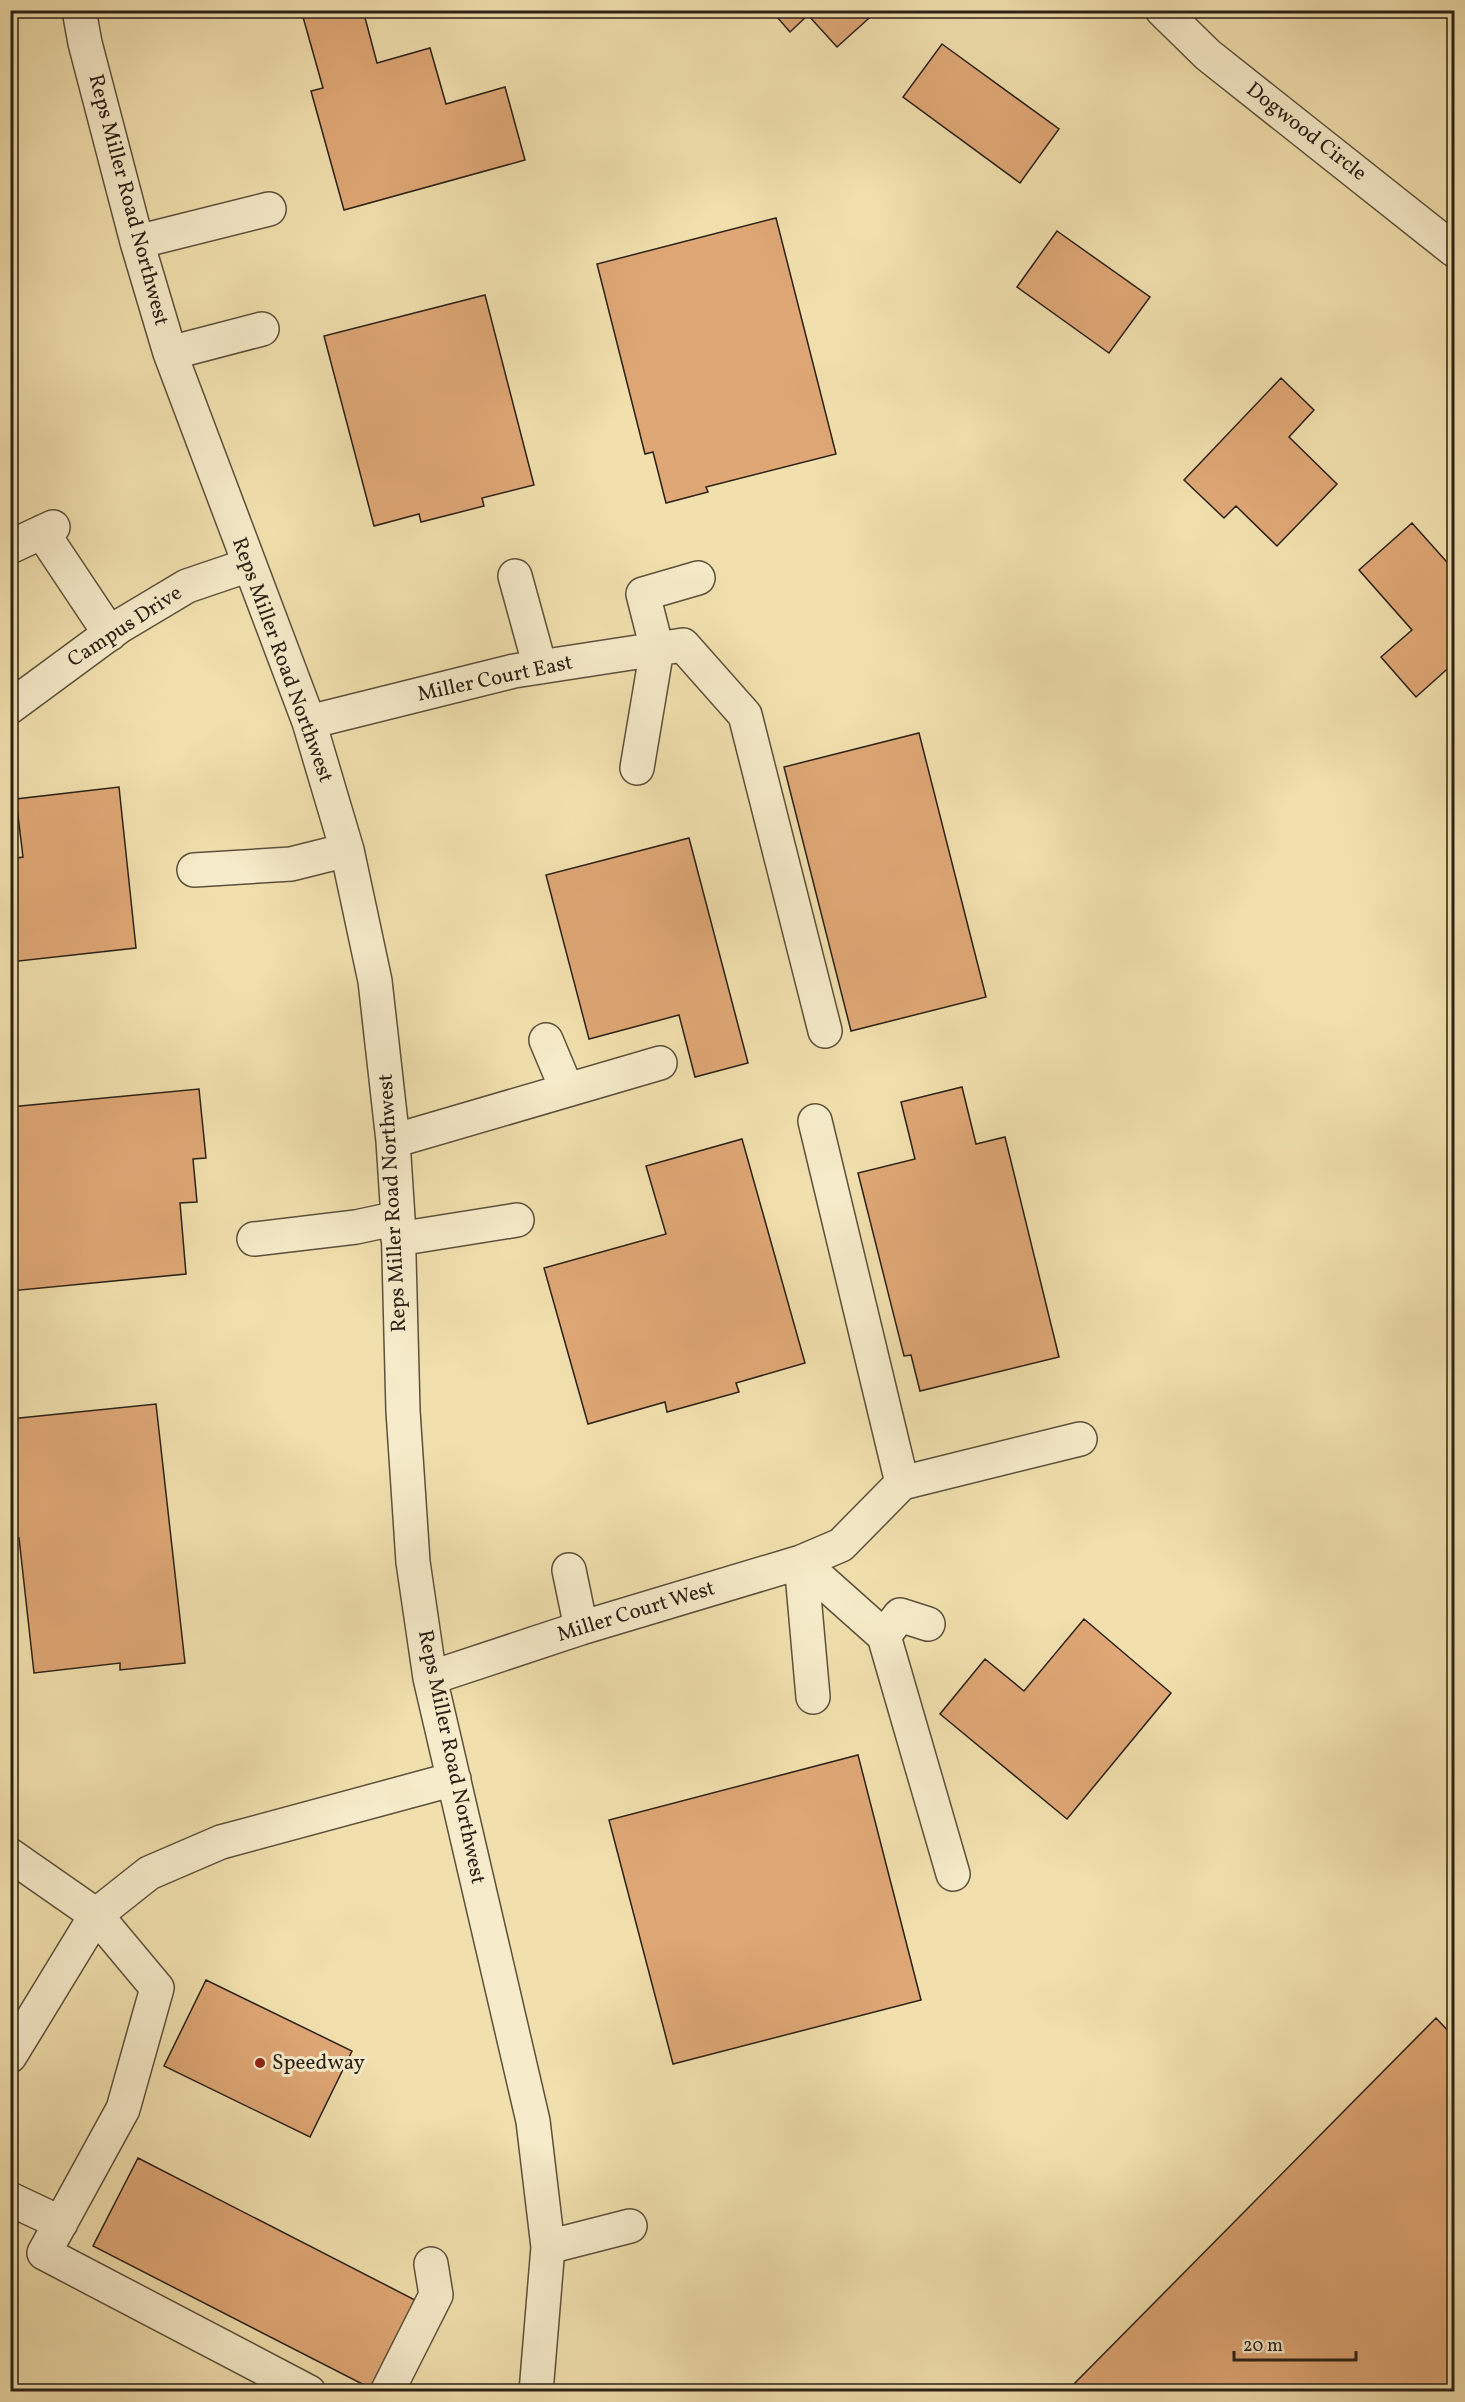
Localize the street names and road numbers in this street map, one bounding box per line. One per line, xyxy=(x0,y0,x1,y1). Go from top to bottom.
street label: Reps Miller Road Northwest xyxy=(80,71,176,329)
street label: Dogwood Circle xyxy=(1240,76,1372,188)
street label: Reps Miller Road Northwest xyxy=(224,533,340,787)
street label: Campus Drive xyxy=(62,579,188,675)
street label: Miller Court East xyxy=(415,648,575,710)
street label: Reps Miller Road Northwest xyxy=(372,1073,414,1333)
street label: Miller Court West xyxy=(554,1574,718,1650)
street label: Reps Miller Road Northwest xyxy=(410,1627,492,1887)

